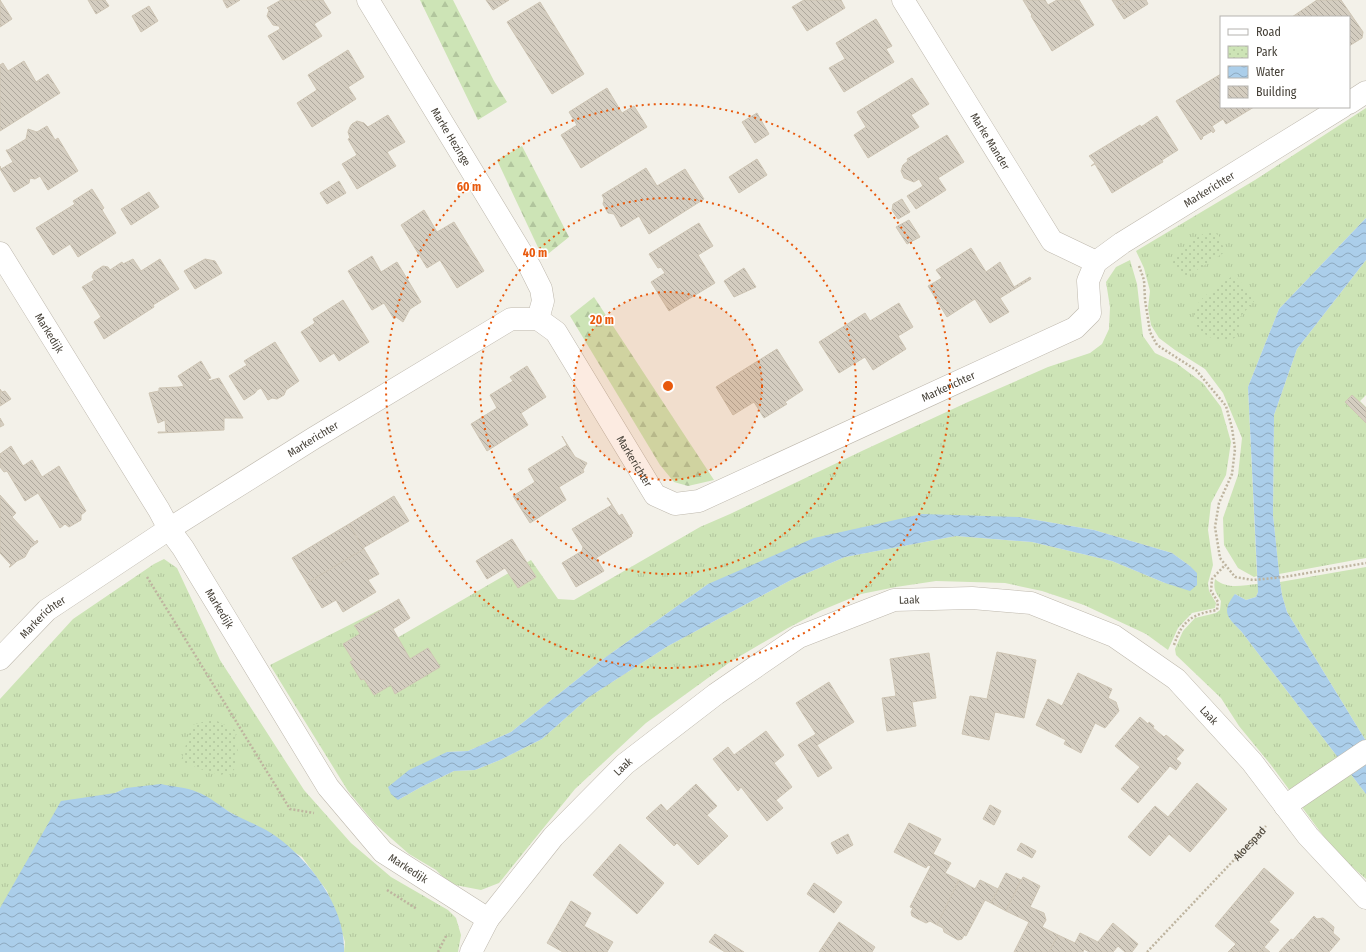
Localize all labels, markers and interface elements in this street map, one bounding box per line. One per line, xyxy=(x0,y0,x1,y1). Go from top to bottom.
legend xyxy=(1220,16,1350,108)
text: Road xyxy=(1256,25,1281,39)
text: Park xyxy=(1256,45,1278,59)
text: Water xyxy=(1256,65,1285,79)
text: Building xyxy=(1256,85,1297,99)
street label: Marke Hezinge xyxy=(428,106,473,168)
street label: Marke Mander xyxy=(967,111,1012,172)
street label: Markerichter xyxy=(1181,169,1237,210)
text: 60 m xyxy=(457,180,481,194)
text: 40 m xyxy=(523,246,547,260)
street label: Markedijk xyxy=(32,311,67,356)
text: 20 m xyxy=(589,313,614,327)
street label: Markerichter xyxy=(920,369,977,405)
centre of rings xyxy=(661,379,675,393)
street label: Markerichter xyxy=(285,419,341,460)
street label: Markerichter xyxy=(614,434,655,489)
street label: Markedijk xyxy=(202,586,237,632)
street label: Markerichter xyxy=(17,593,68,641)
street label: Laak xyxy=(899,593,921,607)
street label: Laak xyxy=(1197,704,1221,728)
street label: Laak xyxy=(611,754,636,779)
street label: Aloespad xyxy=(1231,824,1269,864)
street label: Markedijk xyxy=(386,851,431,886)

